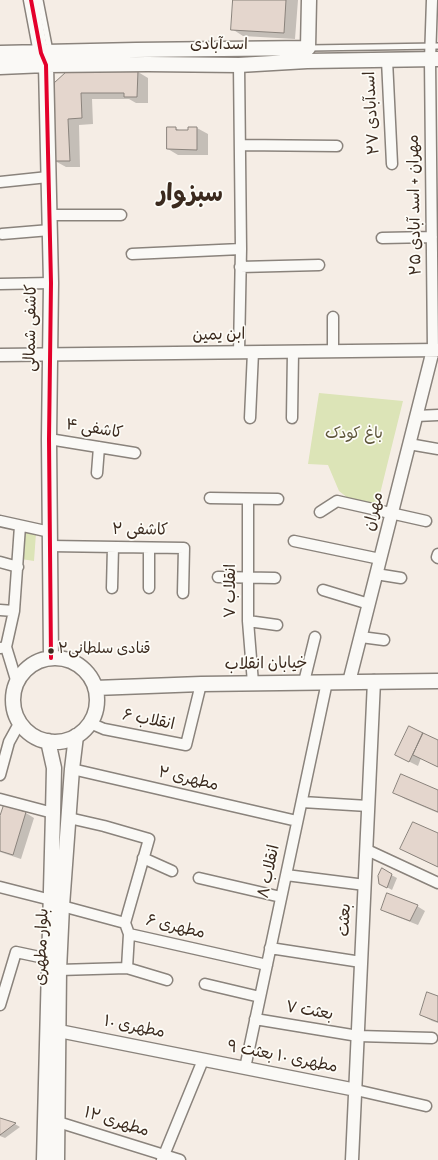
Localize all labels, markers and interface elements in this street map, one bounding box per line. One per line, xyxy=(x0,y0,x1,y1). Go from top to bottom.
street label: اسدآبادی xyxy=(190,37,248,57)
street label: اسدآبادی ۲۷ xyxy=(362,71,386,155)
street label: مهران + اسد آبادی ۲۵ xyxy=(406,134,428,276)
district label: سبزوار xyxy=(157,184,223,212)
street label: کاشفی شمالی xyxy=(23,284,43,372)
street label: ابن یمین xyxy=(192,327,246,347)
street label: کاشفی ۴ xyxy=(64,417,124,445)
park label: باغ کودک xyxy=(325,426,383,446)
street label: مهران xyxy=(362,491,390,533)
street label: کاشفی ۲ xyxy=(112,522,168,542)
street label: انقلاب ۷ xyxy=(223,564,243,618)
place label: قنادی سلطانی۲ xyxy=(58,642,151,660)
marker: قنادی سلطانی۲ xyxy=(46,646,56,656)
street label: خیابان انقلاب xyxy=(224,656,308,676)
street label: انقلاب ۶ xyxy=(120,708,176,736)
street label: مطهری ۲ xyxy=(156,765,220,797)
street label: انقلاب ۸ xyxy=(256,843,286,901)
street label: بعثت xyxy=(337,903,357,937)
street label: بلوار مطهری xyxy=(33,908,55,986)
street label: مطهری ۶ xyxy=(143,913,207,945)
street label: بعثت ۷ xyxy=(284,999,334,1027)
street label: مطهری ۱۰ xyxy=(102,1014,166,1044)
street label: مطهری ۱۰ بعثت ۹ xyxy=(225,1039,339,1079)
street label: مطهری ۱۲ xyxy=(81,1105,151,1143)

